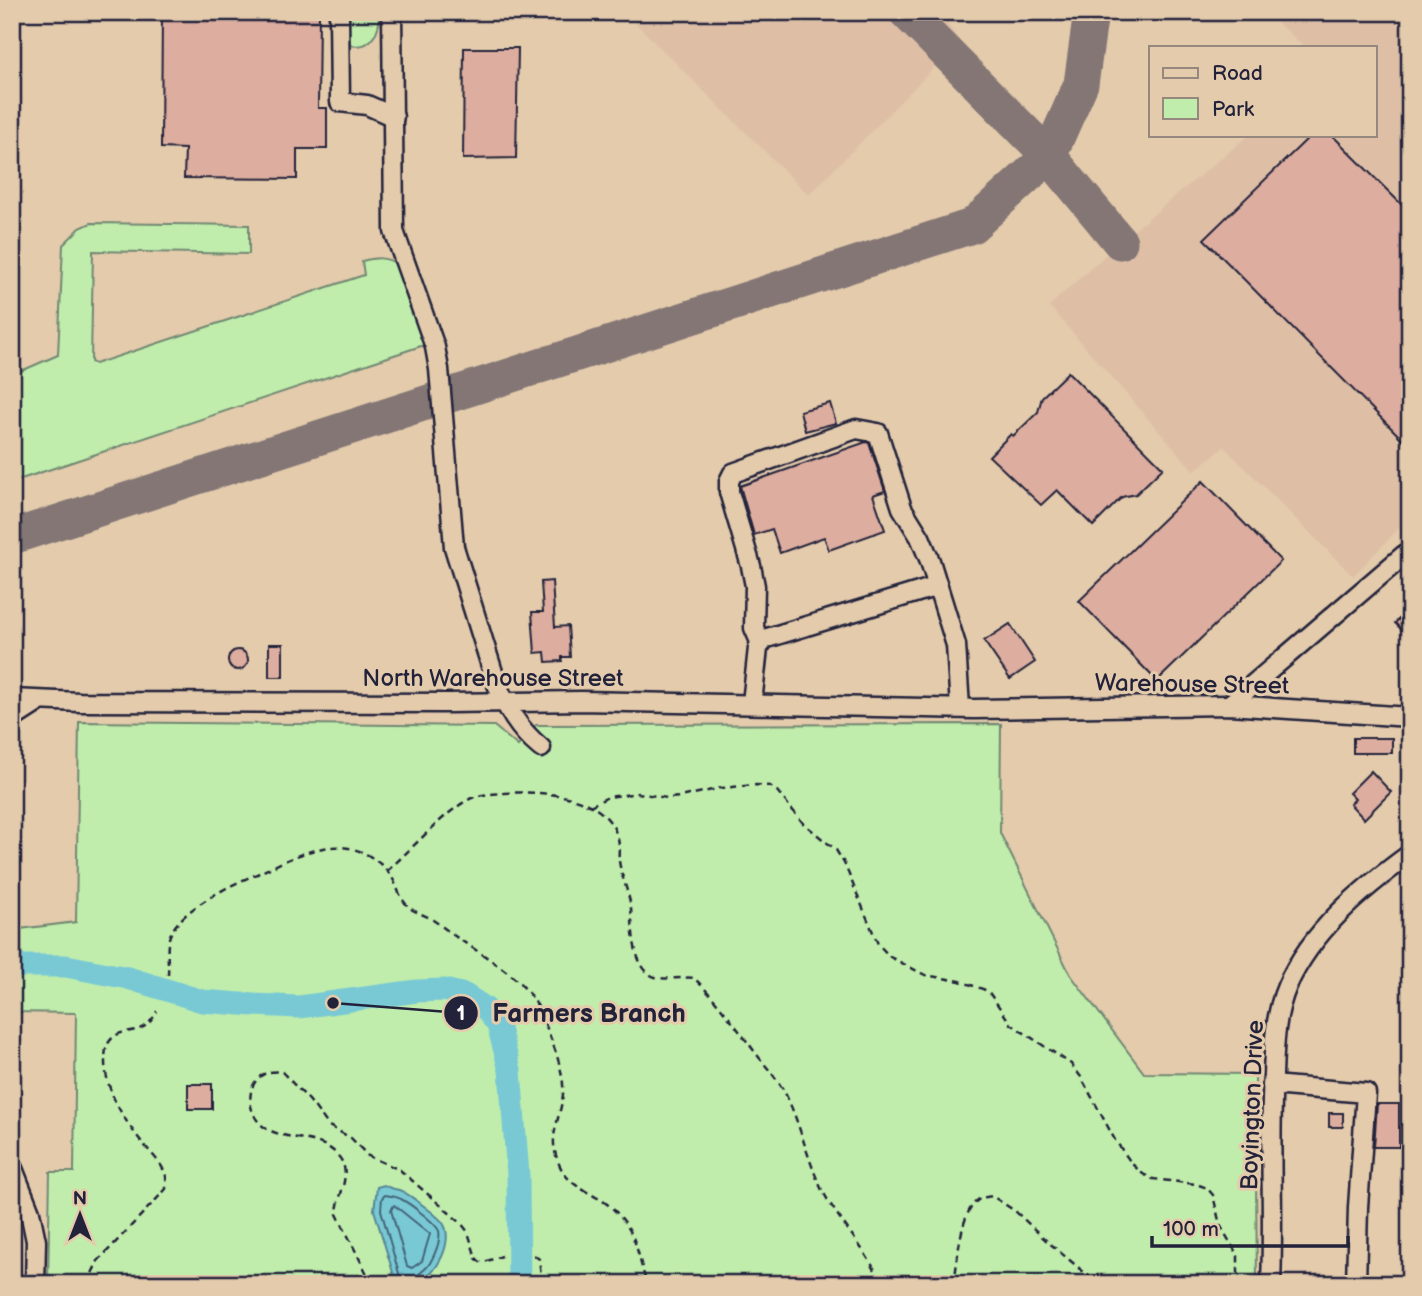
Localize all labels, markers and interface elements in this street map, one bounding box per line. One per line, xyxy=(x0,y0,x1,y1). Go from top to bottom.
legend xyxy=(1149,46,1376,136)
text: Road xyxy=(1212,61,1263,86)
text: Park xyxy=(1212,97,1255,122)
street label: North Warehouse Street xyxy=(362,664,624,693)
street label: Warehouse Street xyxy=(1094,668,1290,701)
callout: Farmers Branch xyxy=(443,989,700,1036)
text: Farmers Branch xyxy=(492,999,686,1030)
text: 1 xyxy=(457,1001,465,1026)
street label: Boyington Drive xyxy=(1235,1019,1270,1191)
north arrow xyxy=(46,1180,116,1250)
text: N xyxy=(73,1188,87,1211)
scale bar xyxy=(1152,1205,1348,1249)
text: 100 m xyxy=(1163,1217,1219,1242)

